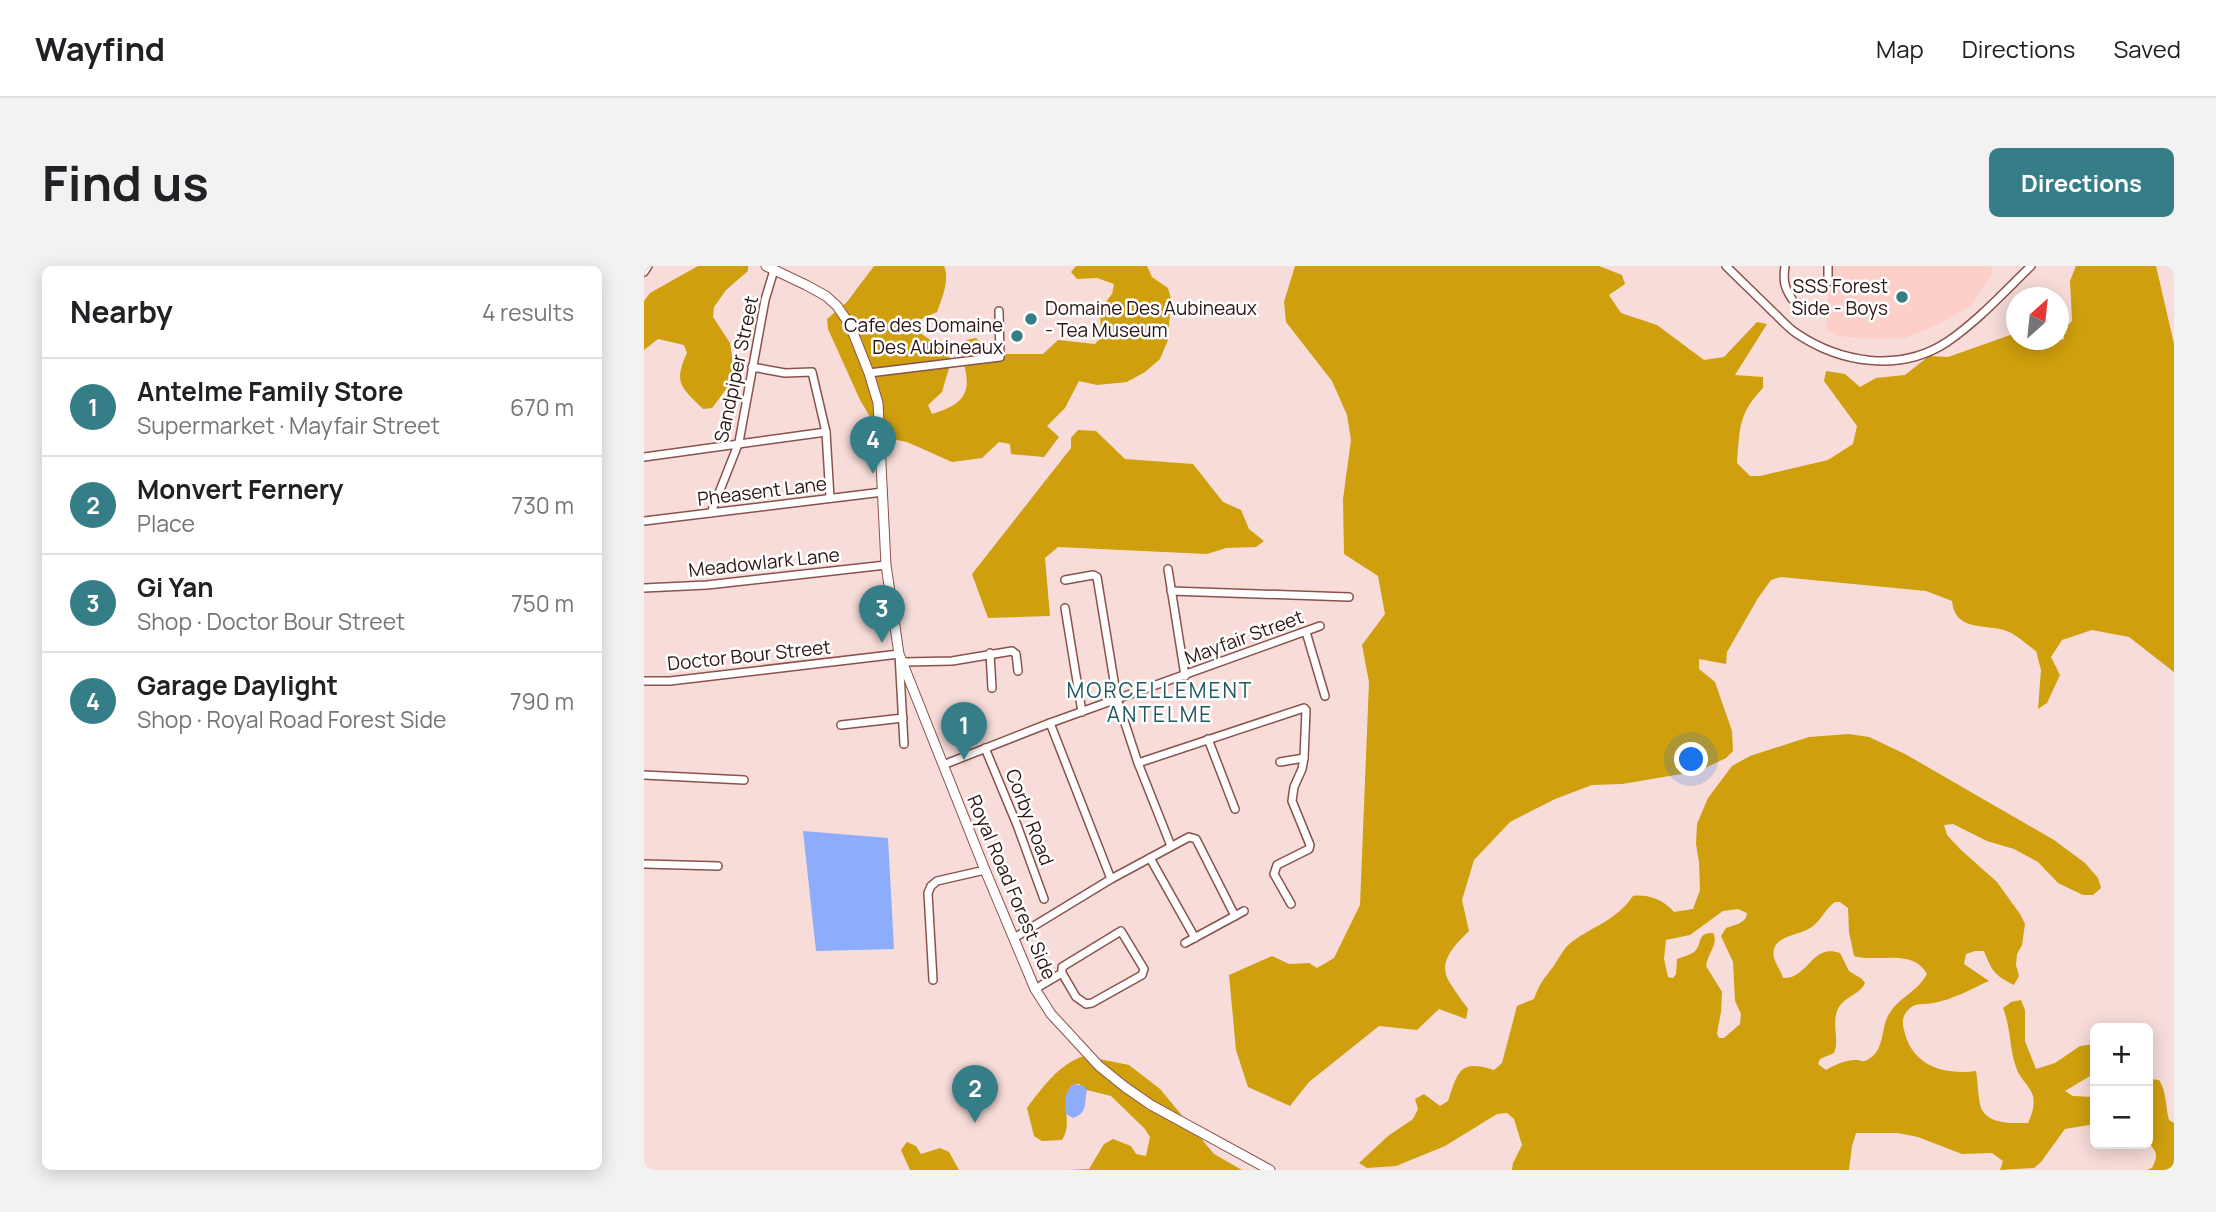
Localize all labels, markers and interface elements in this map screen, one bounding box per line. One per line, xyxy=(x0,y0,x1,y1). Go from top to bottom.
text: Wayfind xyxy=(35,26,165,71)
text: Map xyxy=(1876,32,1924,65)
text: Directions xyxy=(1962,32,2075,65)
text: Saved xyxy=(2113,32,2181,65)
button: Directions xyxy=(1989,148,2174,217)
text: Find us xyxy=(42,149,209,216)
place label: SSS Forest Side - Boys xyxy=(1791,273,1888,321)
north arrow xyxy=(2006,287,2069,350)
marker: SSS Forest Side - Boys xyxy=(1894,289,1910,305)
text: Nearby xyxy=(70,291,173,332)
street label: Sandpiper Street xyxy=(708,293,764,445)
place label: Domaine Des Aubineaux - Tea Museum xyxy=(1045,295,1257,343)
text: 4 results xyxy=(482,296,574,328)
marker: Domaine Des Aubineaux - Tea Museum xyxy=(1023,311,1039,327)
place label: Cafe des Domaine Des Aubineaux xyxy=(844,312,1003,360)
marker: Cafe des Domaine Des Aubineaux xyxy=(1009,328,1025,344)
text: Antelme Family Store xyxy=(137,373,403,409)
text: 1 xyxy=(88,391,98,423)
text: 670 m xyxy=(510,391,574,423)
text: Supermarket · Mayfair Street xyxy=(137,409,440,441)
pin: 4 xyxy=(850,416,896,474)
street label: Pheasent Lane xyxy=(696,470,828,512)
text: Monvert Fernery xyxy=(137,471,343,507)
text: 2 xyxy=(86,489,100,521)
text: 730 m xyxy=(512,489,574,521)
text: Place xyxy=(137,507,195,539)
street label: Meadowlark Lane xyxy=(687,541,841,583)
text: Gi Yan xyxy=(137,569,214,605)
pin: 3 xyxy=(859,585,905,643)
text: 3 xyxy=(86,587,100,619)
text: 750 m xyxy=(511,587,574,619)
street label: Mayfair Street xyxy=(1181,603,1307,671)
text: Shop · Doctor Bour Street xyxy=(137,605,405,637)
street label: Doctor Bour Street xyxy=(666,633,832,677)
text: Garage Daylight xyxy=(137,667,338,703)
district label: MORCELLEMENT ANTELME xyxy=(1067,676,1253,728)
text: 4 xyxy=(86,685,100,717)
text: 790 m xyxy=(510,685,574,717)
pin: 1 xyxy=(941,702,987,760)
text: Shop · Royal Road Forest Side xyxy=(137,703,447,735)
your location xyxy=(1674,742,1708,776)
street label: Corby Road xyxy=(1000,765,1060,869)
street label: Royal Road Forest Side xyxy=(961,791,1063,983)
map controls xyxy=(2090,1023,2153,1149)
button: + xyxy=(2090,1023,2153,1086)
pin: 2 xyxy=(952,1065,998,1123)
button: − xyxy=(2090,1086,2153,1149)

